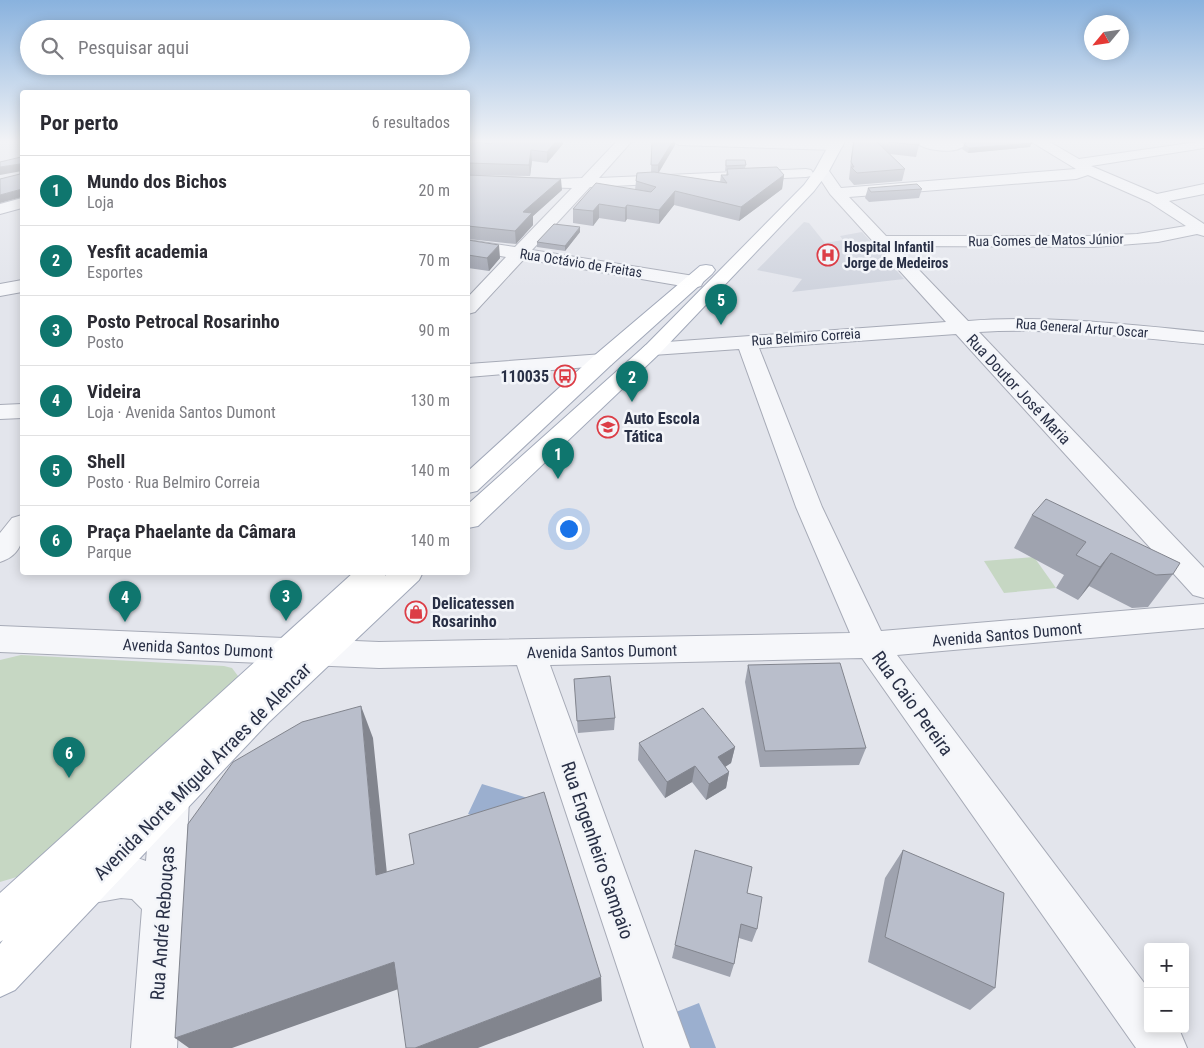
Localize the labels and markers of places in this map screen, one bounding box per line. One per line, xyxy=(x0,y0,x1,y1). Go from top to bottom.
place label: Hospital Infantil Jorge de Medeiros xyxy=(844,239,948,271)
hospital icon: Hospital Infantil Jorge de Medeiros xyxy=(816,243,840,267)
pin: 5 xyxy=(705,284,737,325)
pin: 2 xyxy=(616,361,648,402)
bus stop icon: 110035 xyxy=(553,364,577,388)
place label: 110035 xyxy=(500,367,549,386)
place label: Auto Escola Tática xyxy=(624,409,700,446)
school or university icon: Auto Escola Tática xyxy=(596,415,620,439)
pin: 1 xyxy=(542,438,574,479)
pin: 3 xyxy=(270,580,302,621)
pin: 4 xyxy=(109,581,141,622)
place label: Delicatessen Rosarinho xyxy=(432,594,514,631)
shop icon: Delicatessen Rosarinho xyxy=(404,600,428,624)
pin: 6 xyxy=(53,737,85,778)

